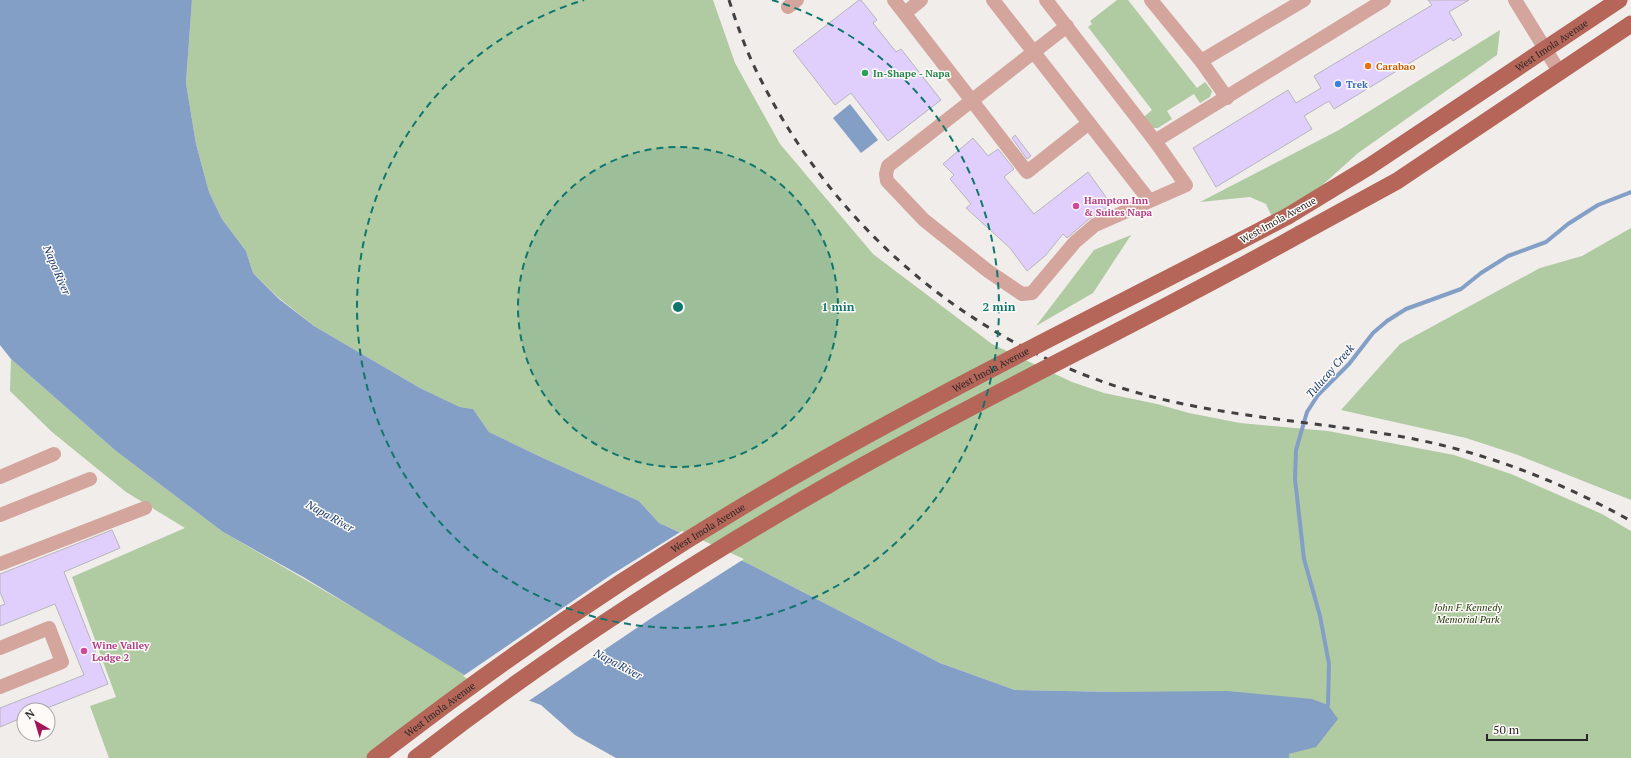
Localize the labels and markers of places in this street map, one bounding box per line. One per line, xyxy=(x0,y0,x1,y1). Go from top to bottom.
place label: Carabao xyxy=(1376,60,1415,73)
marker: Carabao xyxy=(1363,61,1373,71)
place label: In-Shape - Napa xyxy=(873,67,950,80)
marker: In-Shape - Napa xyxy=(860,68,870,78)
place label: Trek xyxy=(1346,78,1368,91)
marker: Trek xyxy=(1333,79,1343,89)
place label: Hampton Inn & Suites Napa xyxy=(1084,194,1153,219)
marker: Hampton Inn & Suites Napa xyxy=(1071,201,1081,211)
centre of rings xyxy=(671,300,685,314)
place label: Wine Valley Lodge 2 xyxy=(92,639,150,664)
marker: Wine Valley Lodge 2 xyxy=(79,646,89,656)

